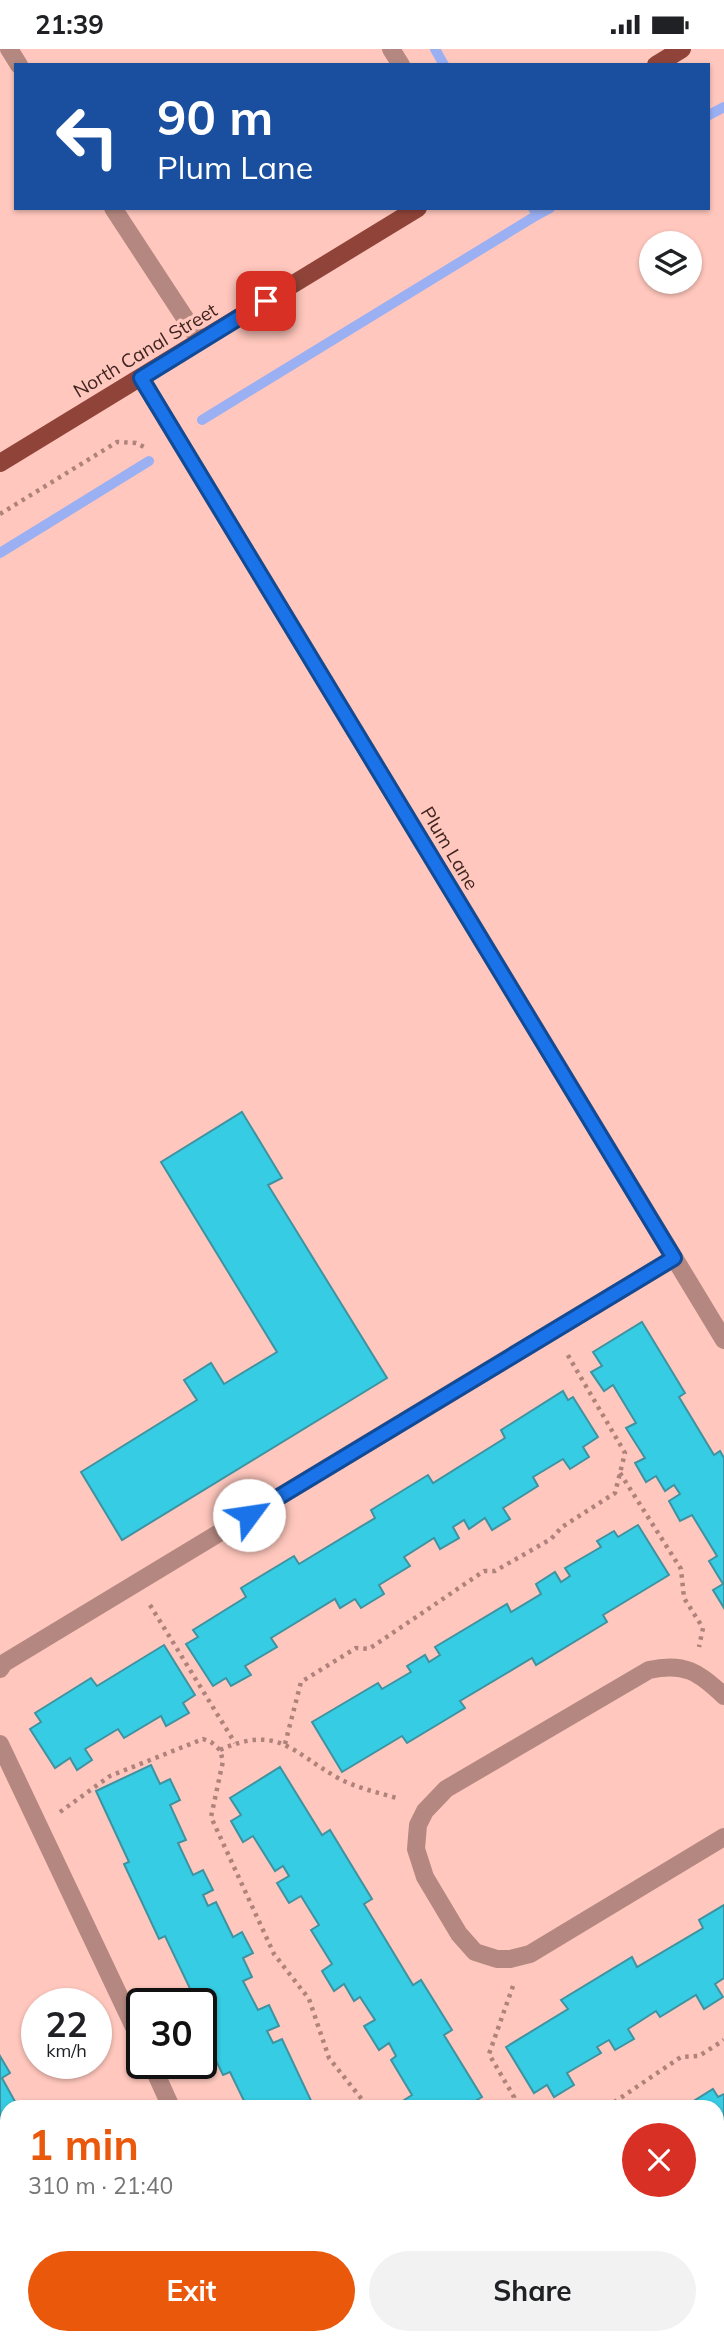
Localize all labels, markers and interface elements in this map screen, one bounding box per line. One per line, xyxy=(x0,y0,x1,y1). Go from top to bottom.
text: 21:39 xyxy=(35,8,104,41)
text: 90 m xyxy=(157,86,273,147)
icon: left xyxy=(42,91,133,182)
text: Plum Lane xyxy=(157,147,313,187)
map controls xyxy=(639,231,702,294)
button: layers xyxy=(639,231,702,294)
pin xyxy=(236,271,296,331)
icon: arrive xyxy=(247,282,285,320)
street label: North Canal Street xyxy=(69,297,222,402)
street label: Plum Lane xyxy=(416,802,484,894)
position arrow xyxy=(212,1478,286,1552)
speed limit sign: 30 xyxy=(126,1988,217,2079)
text: 22 xyxy=(45,2002,88,2046)
text: km/h xyxy=(46,2039,87,2062)
text: 1 min xyxy=(28,2118,139,2171)
button: close xyxy=(622,2123,696,2197)
text: 310 m · 21:40 xyxy=(28,2171,173,2200)
button: Exit xyxy=(28,2251,355,2331)
button: Share xyxy=(369,2251,696,2331)

